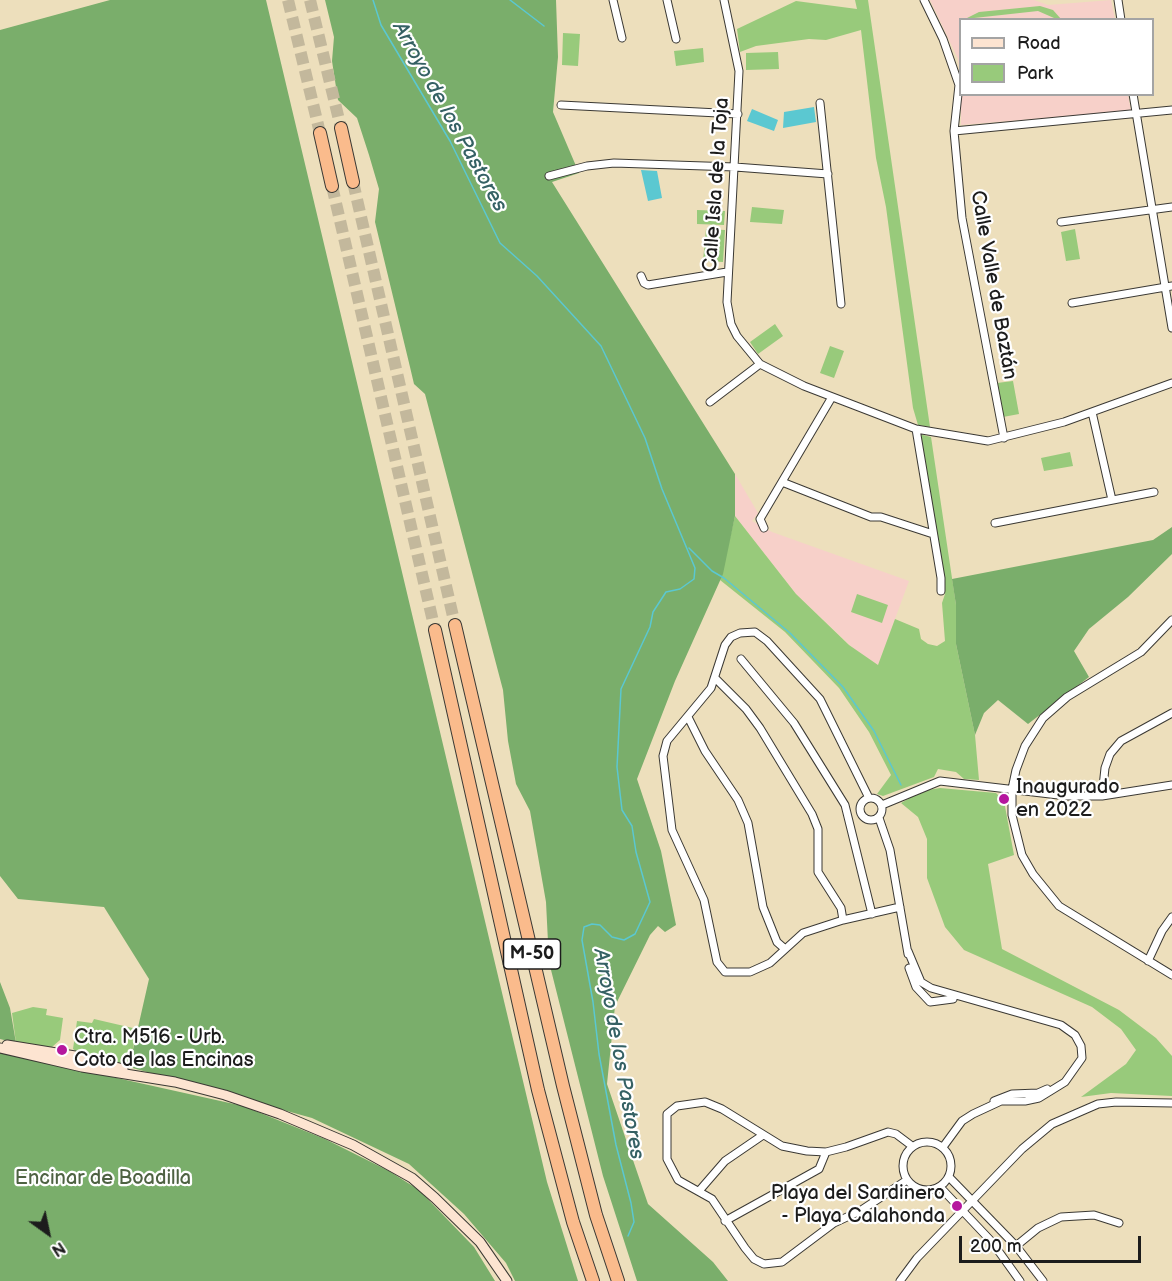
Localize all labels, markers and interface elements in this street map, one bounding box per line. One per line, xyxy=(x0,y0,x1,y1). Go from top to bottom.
water label: Arroyo de los Pastores xyxy=(386,17,512,217)
legend xyxy=(959,18,1154,96)
text: Road xyxy=(1017,33,1061,54)
text: Park xyxy=(1017,63,1053,84)
street label: Calle Isla de la Toja xyxy=(699,97,735,273)
street label: Calle Valle de Baztán xyxy=(965,189,1021,381)
place label: Inaugurado en 2022 xyxy=(1016,776,1120,823)
marker: Inaugurado en 2022 xyxy=(997,792,1011,806)
road number: M-50 xyxy=(504,939,560,969)
water label: Arroyo de los Pastores xyxy=(587,947,649,1161)
place label: Ctra. M516 - Urb. Coto de las Encinas xyxy=(74,1026,254,1073)
marker: Ctra. M516 - Urb. Coto de las Encinas xyxy=(55,1043,69,1057)
park label: Encinar de Boadilla xyxy=(15,1167,191,1191)
place label: Playa del Sardinero - Playa Calahonda xyxy=(771,1182,945,1229)
marker: Playa del Sardinero - Playa Calahonda xyxy=(950,1199,964,1213)
north arrow xyxy=(18,1203,78,1263)
scale bar xyxy=(962,1224,1144,1262)
text: 200 m xyxy=(970,1236,1022,1257)
text: N xyxy=(48,1237,68,1260)

